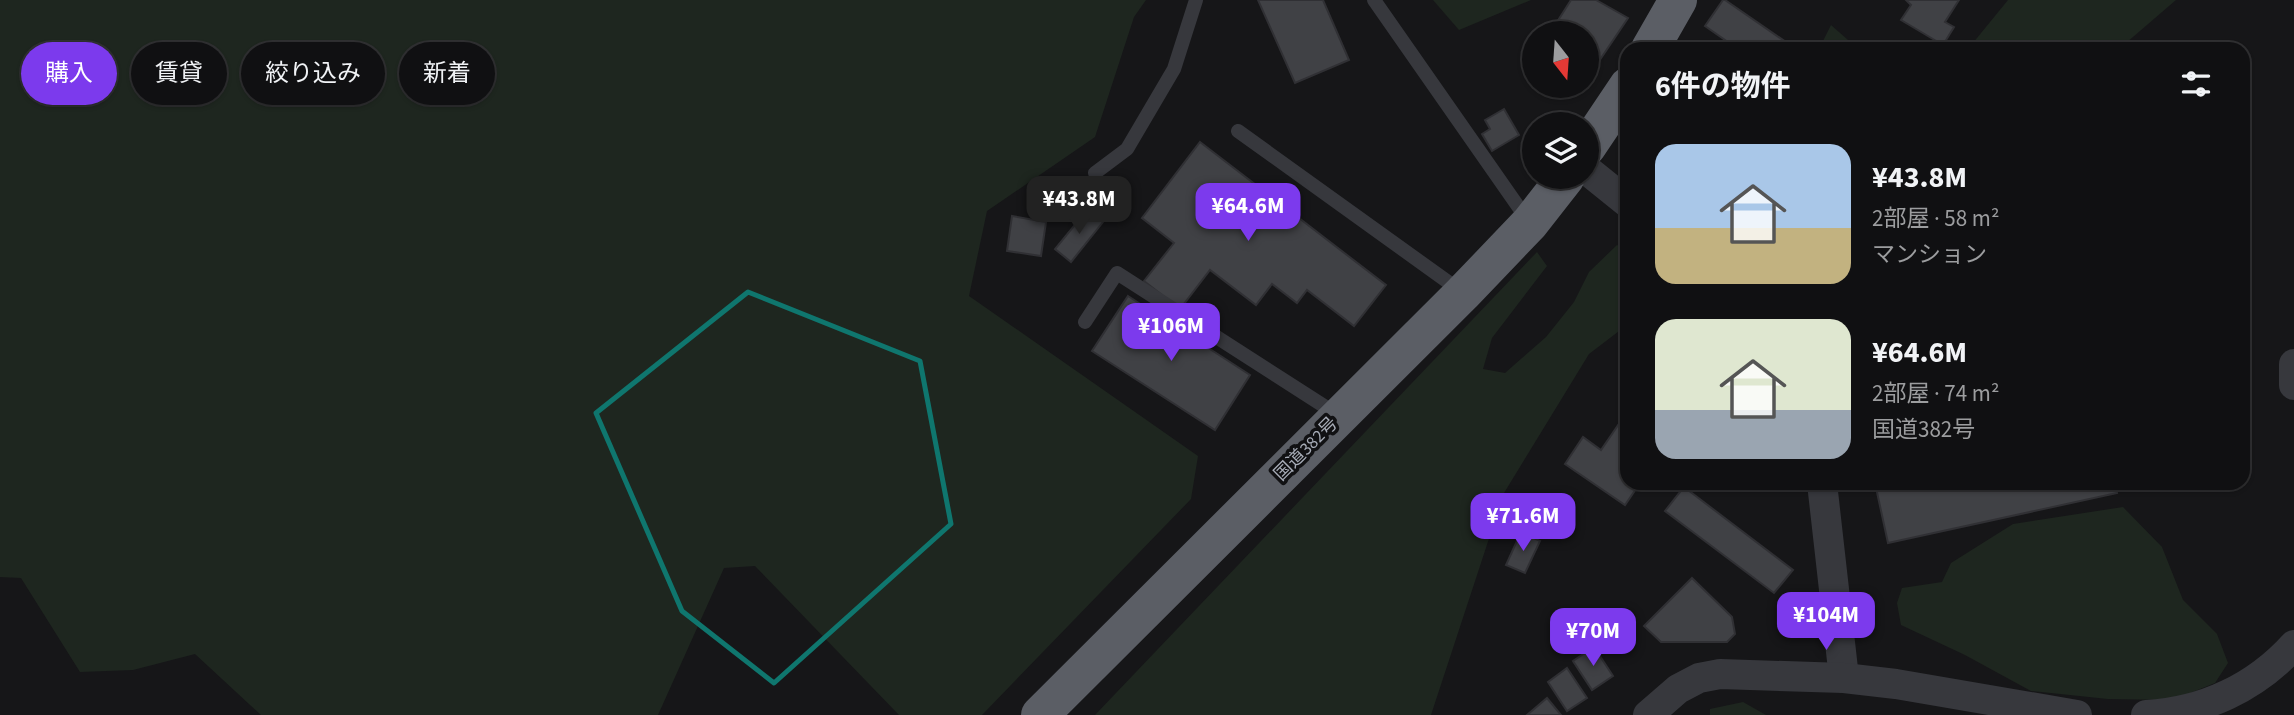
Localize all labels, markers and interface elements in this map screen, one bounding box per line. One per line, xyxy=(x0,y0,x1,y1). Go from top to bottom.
north arrow xyxy=(1522,21,1600,98)
map controls xyxy=(1522,21,1599,189)
chip: 購入 xyxy=(21,42,117,105)
chip: 賃貸 xyxy=(131,42,227,105)
chip: 絞り込み xyxy=(241,42,385,105)
chip: 新着 xyxy=(399,42,495,105)
text: 6件の物件 xyxy=(1655,65,1791,108)
icon: filters xyxy=(2177,65,2215,103)
button: layers xyxy=(1522,112,1599,189)
text: ¥43.8M xyxy=(1872,156,1967,199)
icon: home xyxy=(1711,172,1795,256)
pin: ¥43.8M xyxy=(1022,176,1136,236)
text: ¥43.8M xyxy=(1042,182,1116,215)
pin: ¥64.6M xyxy=(1191,184,1305,243)
text: ¥64.6M xyxy=(1211,189,1285,222)
text: 2部屋 · 58 m² xyxy=(1872,202,1999,235)
text: マンション xyxy=(1872,238,1987,271)
pin: ¥106M xyxy=(1122,304,1220,363)
text: ¥106M xyxy=(1138,309,1204,342)
text: ¥64.6M xyxy=(1872,331,1967,374)
icon: home xyxy=(1711,347,1795,431)
text: 2部屋 · 74 m² xyxy=(1872,377,1999,410)
street label: 国道382号 xyxy=(1269,412,1343,486)
text: 国道382号 xyxy=(1872,413,1975,446)
pin: ¥71.6M xyxy=(1466,494,1580,553)
text: ¥71.6M xyxy=(1486,499,1560,532)
pin: ¥104M xyxy=(1777,592,1875,652)
text: ¥104M xyxy=(1793,598,1859,631)
pin: ¥70M xyxy=(1552,608,1634,668)
text: ¥70M xyxy=(1566,614,1620,647)

